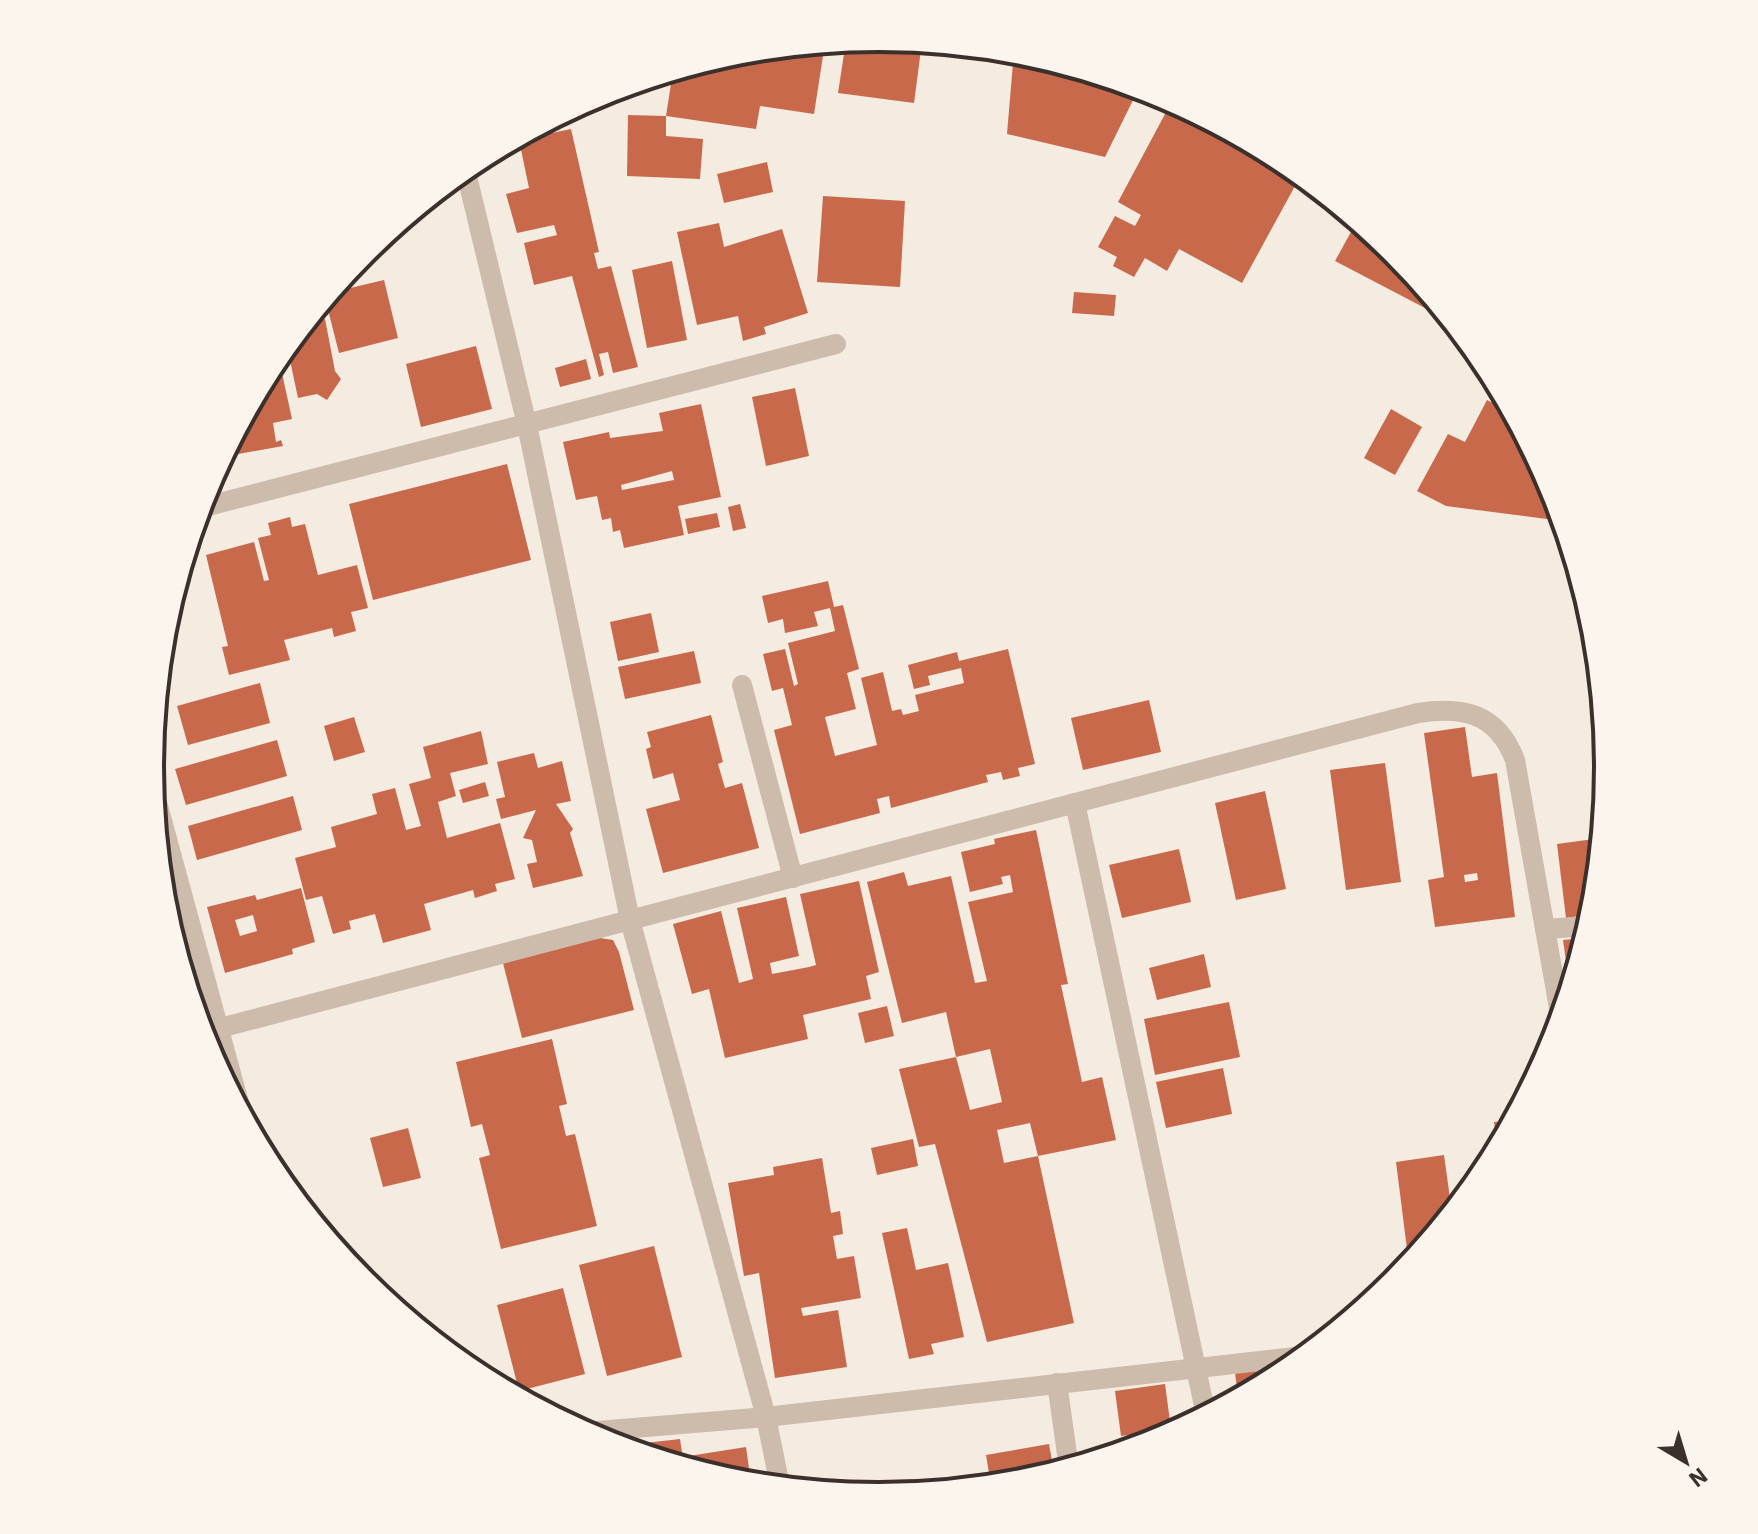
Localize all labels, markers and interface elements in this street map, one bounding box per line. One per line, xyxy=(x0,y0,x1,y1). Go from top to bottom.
north arrow xyxy=(1646,1422,1726,1502)
text: N xyxy=(1683,1462,1714,1494)

